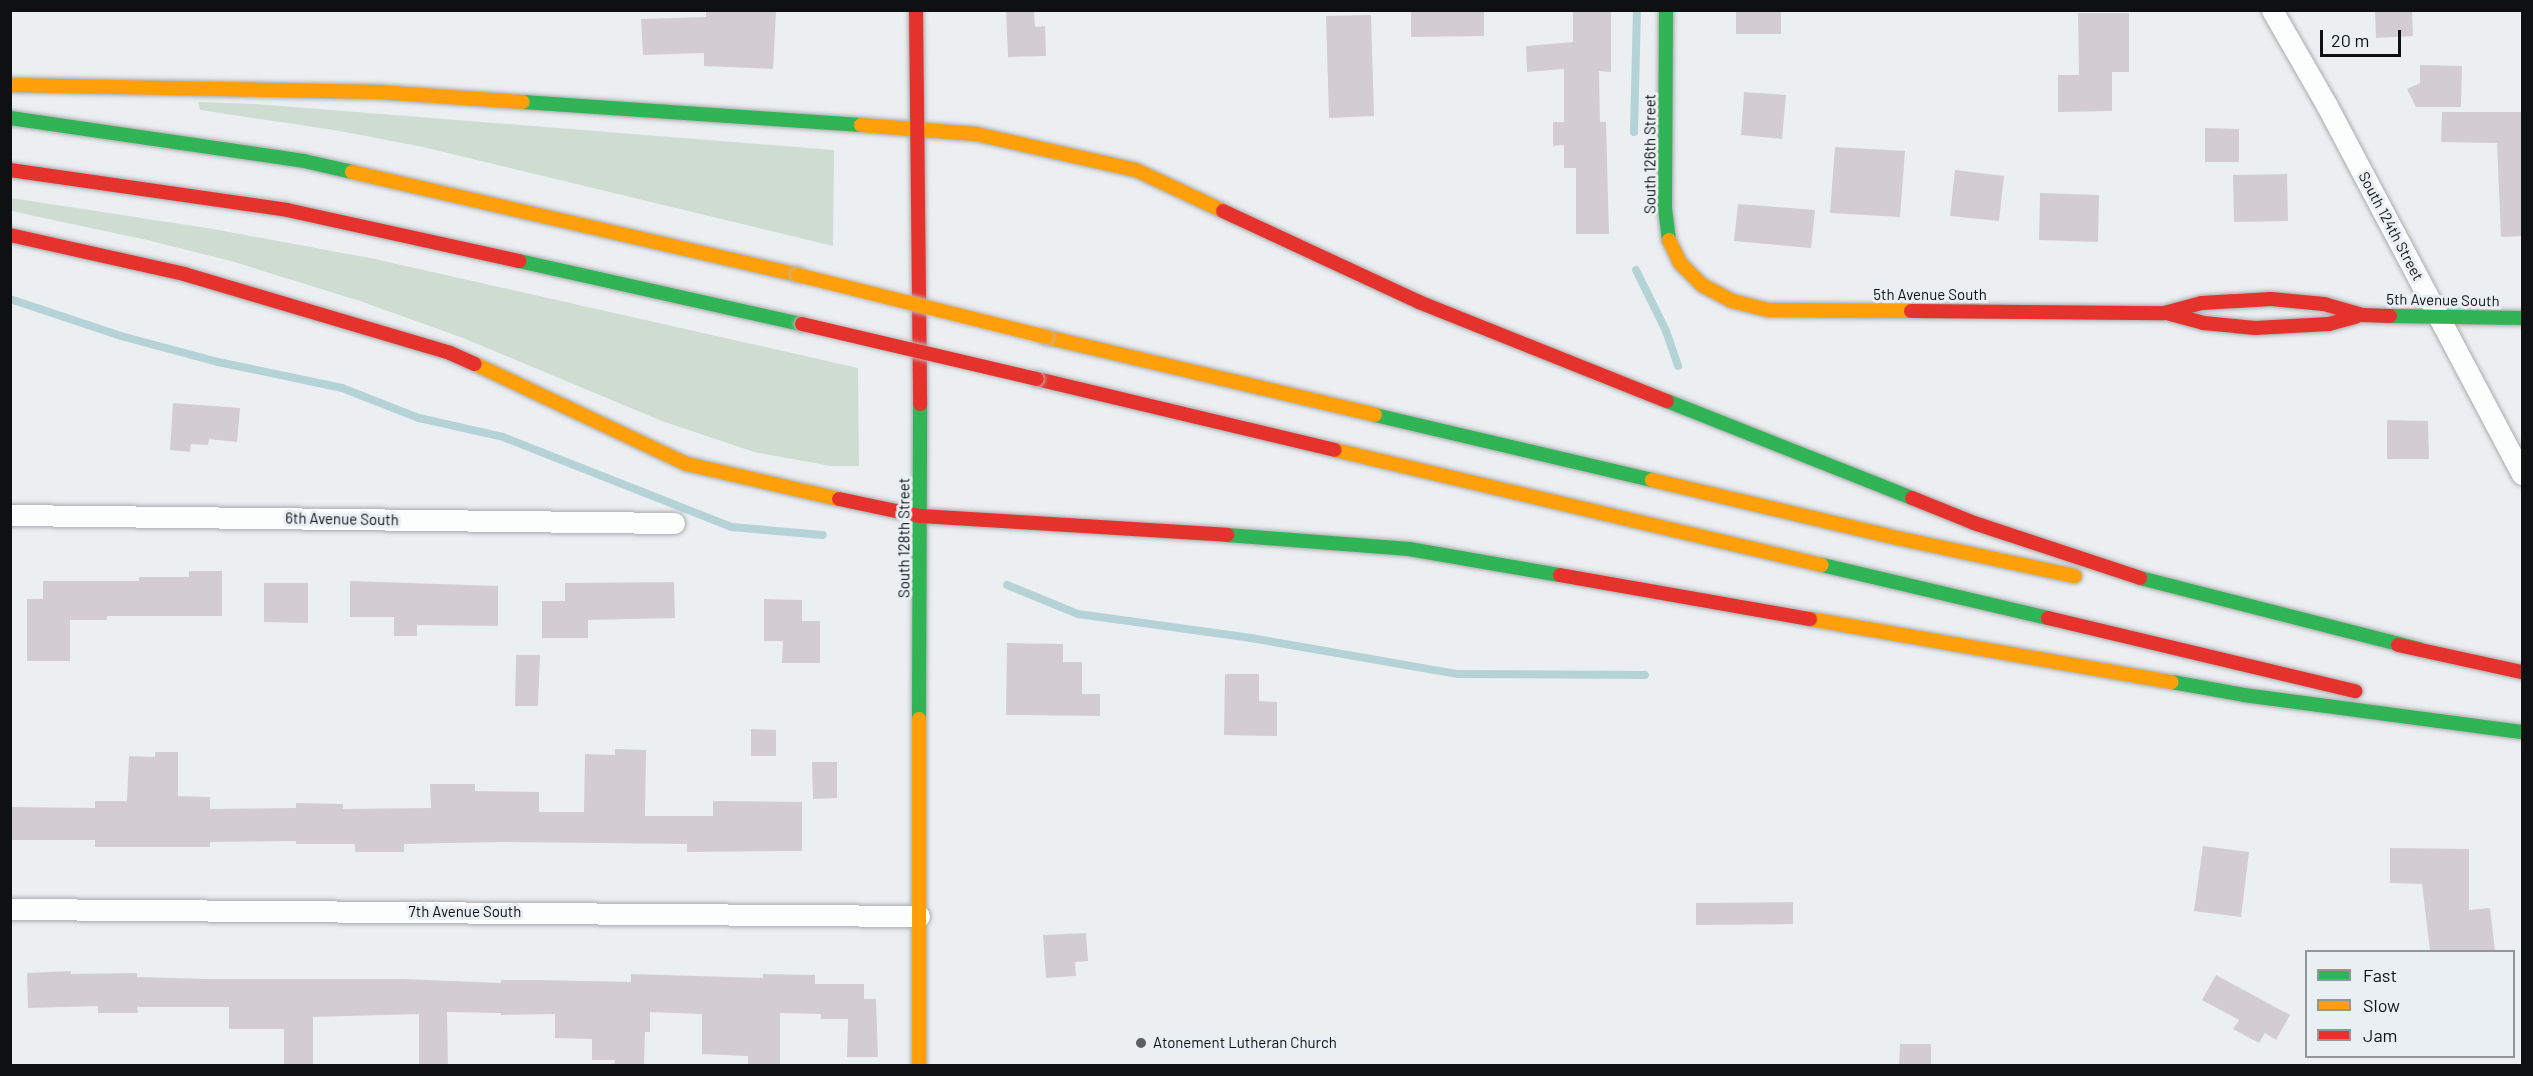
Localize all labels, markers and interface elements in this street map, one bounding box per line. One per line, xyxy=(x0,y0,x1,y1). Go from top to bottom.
scale bar xyxy=(2323,18,2404,56)
text: 20 m xyxy=(2331,29,2369,51)
street label: South 126th Street xyxy=(1641,94,1659,214)
street label: South 124th Street xyxy=(2355,169,2427,283)
street label: 5th Avenue South xyxy=(1873,286,1987,304)
street label: 5th Avenue South xyxy=(2386,290,2500,310)
street label: South 128th Street xyxy=(895,478,913,598)
street label: 6th Avenue South xyxy=(285,509,399,529)
street label: 7th Avenue South xyxy=(409,903,521,921)
legend xyxy=(2305,950,2515,1058)
text: Fast xyxy=(2363,964,2397,986)
text: Slow xyxy=(2363,994,2400,1016)
text: Jam xyxy=(2363,1024,2397,1046)
place label: Atonement Lutheran Church xyxy=(1153,1034,1337,1052)
marker: Atonement Lutheran Church xyxy=(1134,1036,1148,1050)

